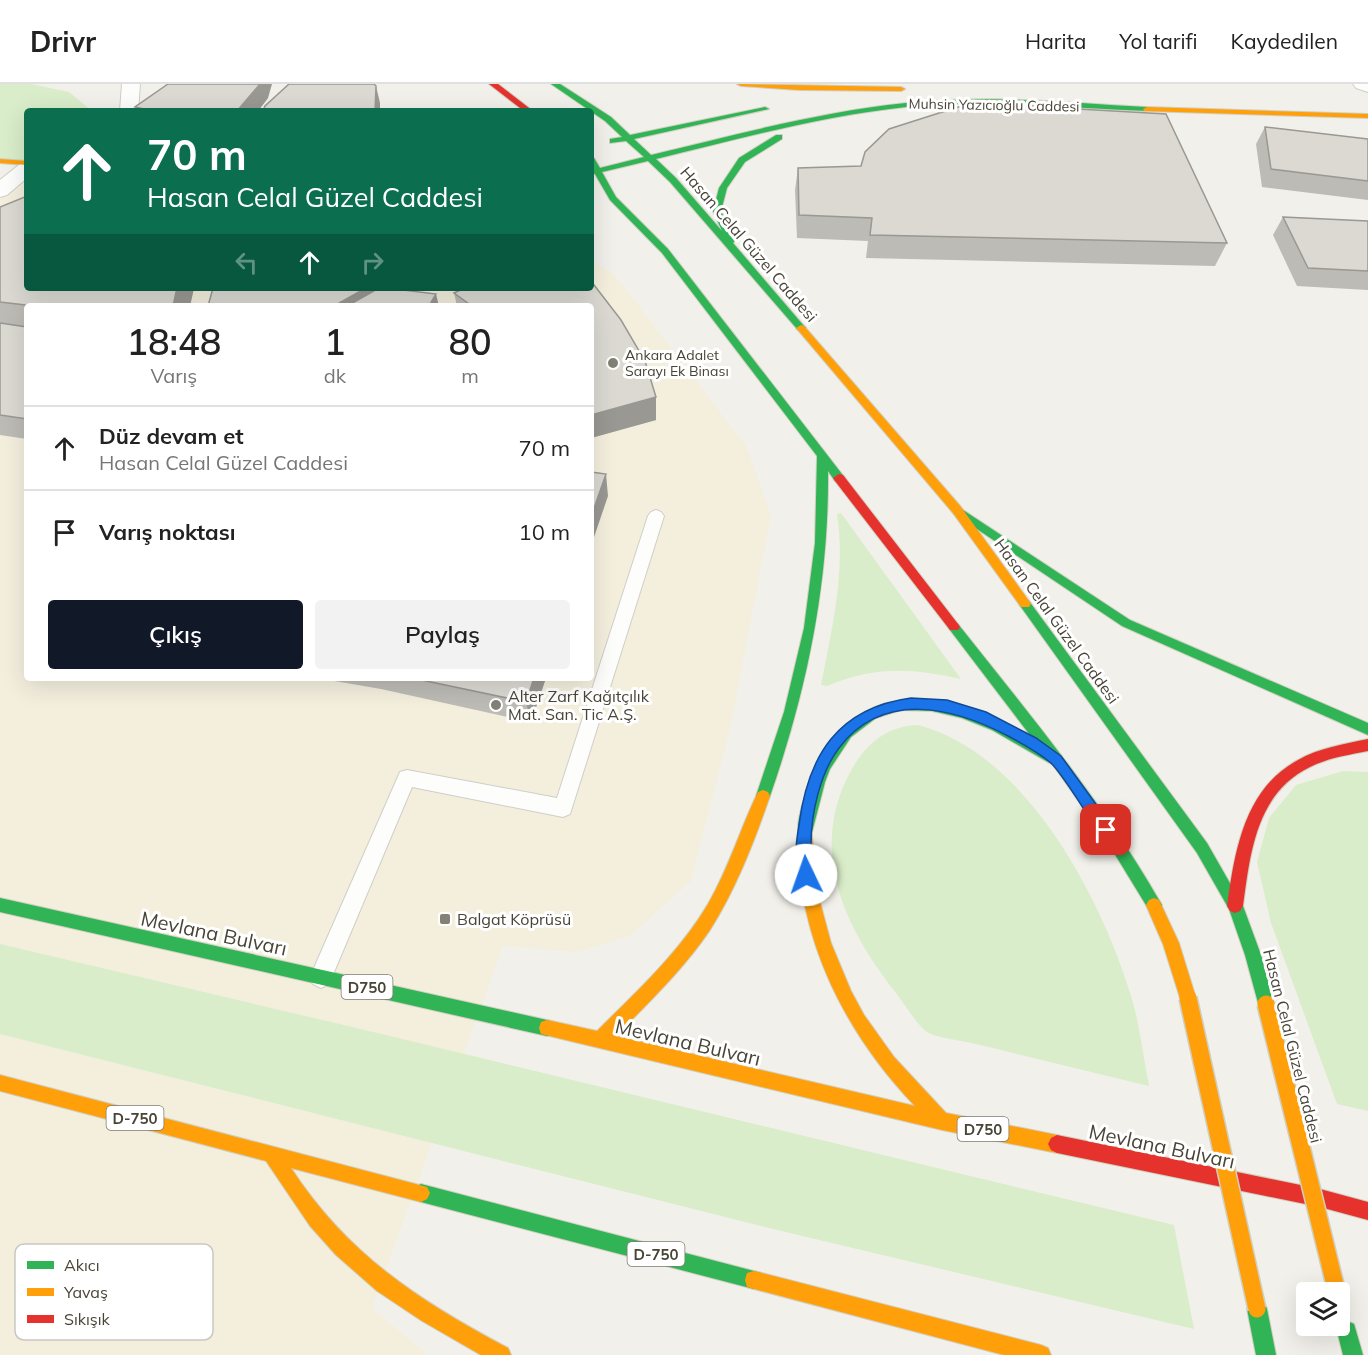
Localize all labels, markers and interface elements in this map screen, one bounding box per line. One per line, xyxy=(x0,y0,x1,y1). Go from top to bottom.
text: Drivr xyxy=(30,24,96,59)
text: Harita xyxy=(1025,28,1086,54)
text: Yol tarifi xyxy=(1119,28,1198,54)
text: Kaydedilen xyxy=(1231,28,1338,54)
street label: Muhsin Yazıcıoğlu Caddesi xyxy=(908,95,1080,115)
text: 70 m xyxy=(147,128,247,181)
icon: ahead xyxy=(48,132,126,210)
street label: Hasan Celal Güzel Caddesi xyxy=(676,162,822,326)
text: Hasan Celal Güzel Caddesi xyxy=(147,180,483,214)
icon: left xyxy=(230,246,263,279)
icon: ahead xyxy=(293,246,326,279)
icon: right xyxy=(356,246,389,279)
text: 18:48 xyxy=(126,319,221,364)
text: 1 xyxy=(324,319,346,364)
text: 80 xyxy=(448,319,492,364)
place label: Ankara Adalet Sarayı Ek Binası xyxy=(625,346,729,380)
marker: Ankara Adalet Sarayı Ek Binası xyxy=(606,356,620,370)
text: Varış xyxy=(150,363,197,388)
text: dk xyxy=(324,363,346,388)
text: m xyxy=(461,363,479,388)
text: Düz devam et xyxy=(99,422,244,450)
icon: ahead xyxy=(48,432,81,465)
text: 70 m xyxy=(519,434,570,462)
text: Hasan Celal Güzel Caddesi xyxy=(99,450,348,475)
icon: arrive xyxy=(48,516,81,549)
text: Varış noktası xyxy=(99,518,235,546)
text: 10 m xyxy=(519,518,570,546)
street label: Hasan Celal Güzel Caddesi xyxy=(990,535,1124,707)
button: Çıkış xyxy=(48,600,303,669)
button: Paylaş xyxy=(315,600,570,669)
place label: Alter Zarf Kağıtçılık Mat. San. Tic A.Ş. xyxy=(508,686,650,724)
marker: Alter Zarf Kağıtçılık Mat. San. Tic A.Ş. xyxy=(489,698,503,712)
pin xyxy=(1080,804,1131,855)
icon: arrive xyxy=(1089,813,1122,846)
position arrow xyxy=(774,843,838,907)
street label: Mevlana Bulvarı xyxy=(139,905,289,961)
place label: Balgat Köprüsü xyxy=(457,909,571,929)
marker: Balgat Köprüsü xyxy=(438,912,452,926)
street label: Hasan Celal Güzel Caddesi xyxy=(1259,947,1327,1145)
road number: D750 xyxy=(342,975,392,999)
street label: Mevlana Bulvarı xyxy=(613,1013,763,1071)
road number: D-750 xyxy=(106,1106,164,1130)
road number: D750 xyxy=(958,1117,1008,1141)
street label: Mevlana Bulvarı xyxy=(1087,1118,1237,1174)
road number: D-750 xyxy=(628,1242,684,1266)
legend xyxy=(15,1244,213,1340)
text: Akıcı xyxy=(64,1255,100,1275)
text: Yavaş xyxy=(63,1282,108,1302)
map controls xyxy=(1296,1282,1350,1336)
button: layers xyxy=(1296,1282,1350,1336)
text: Sıkışık xyxy=(64,1309,111,1329)

